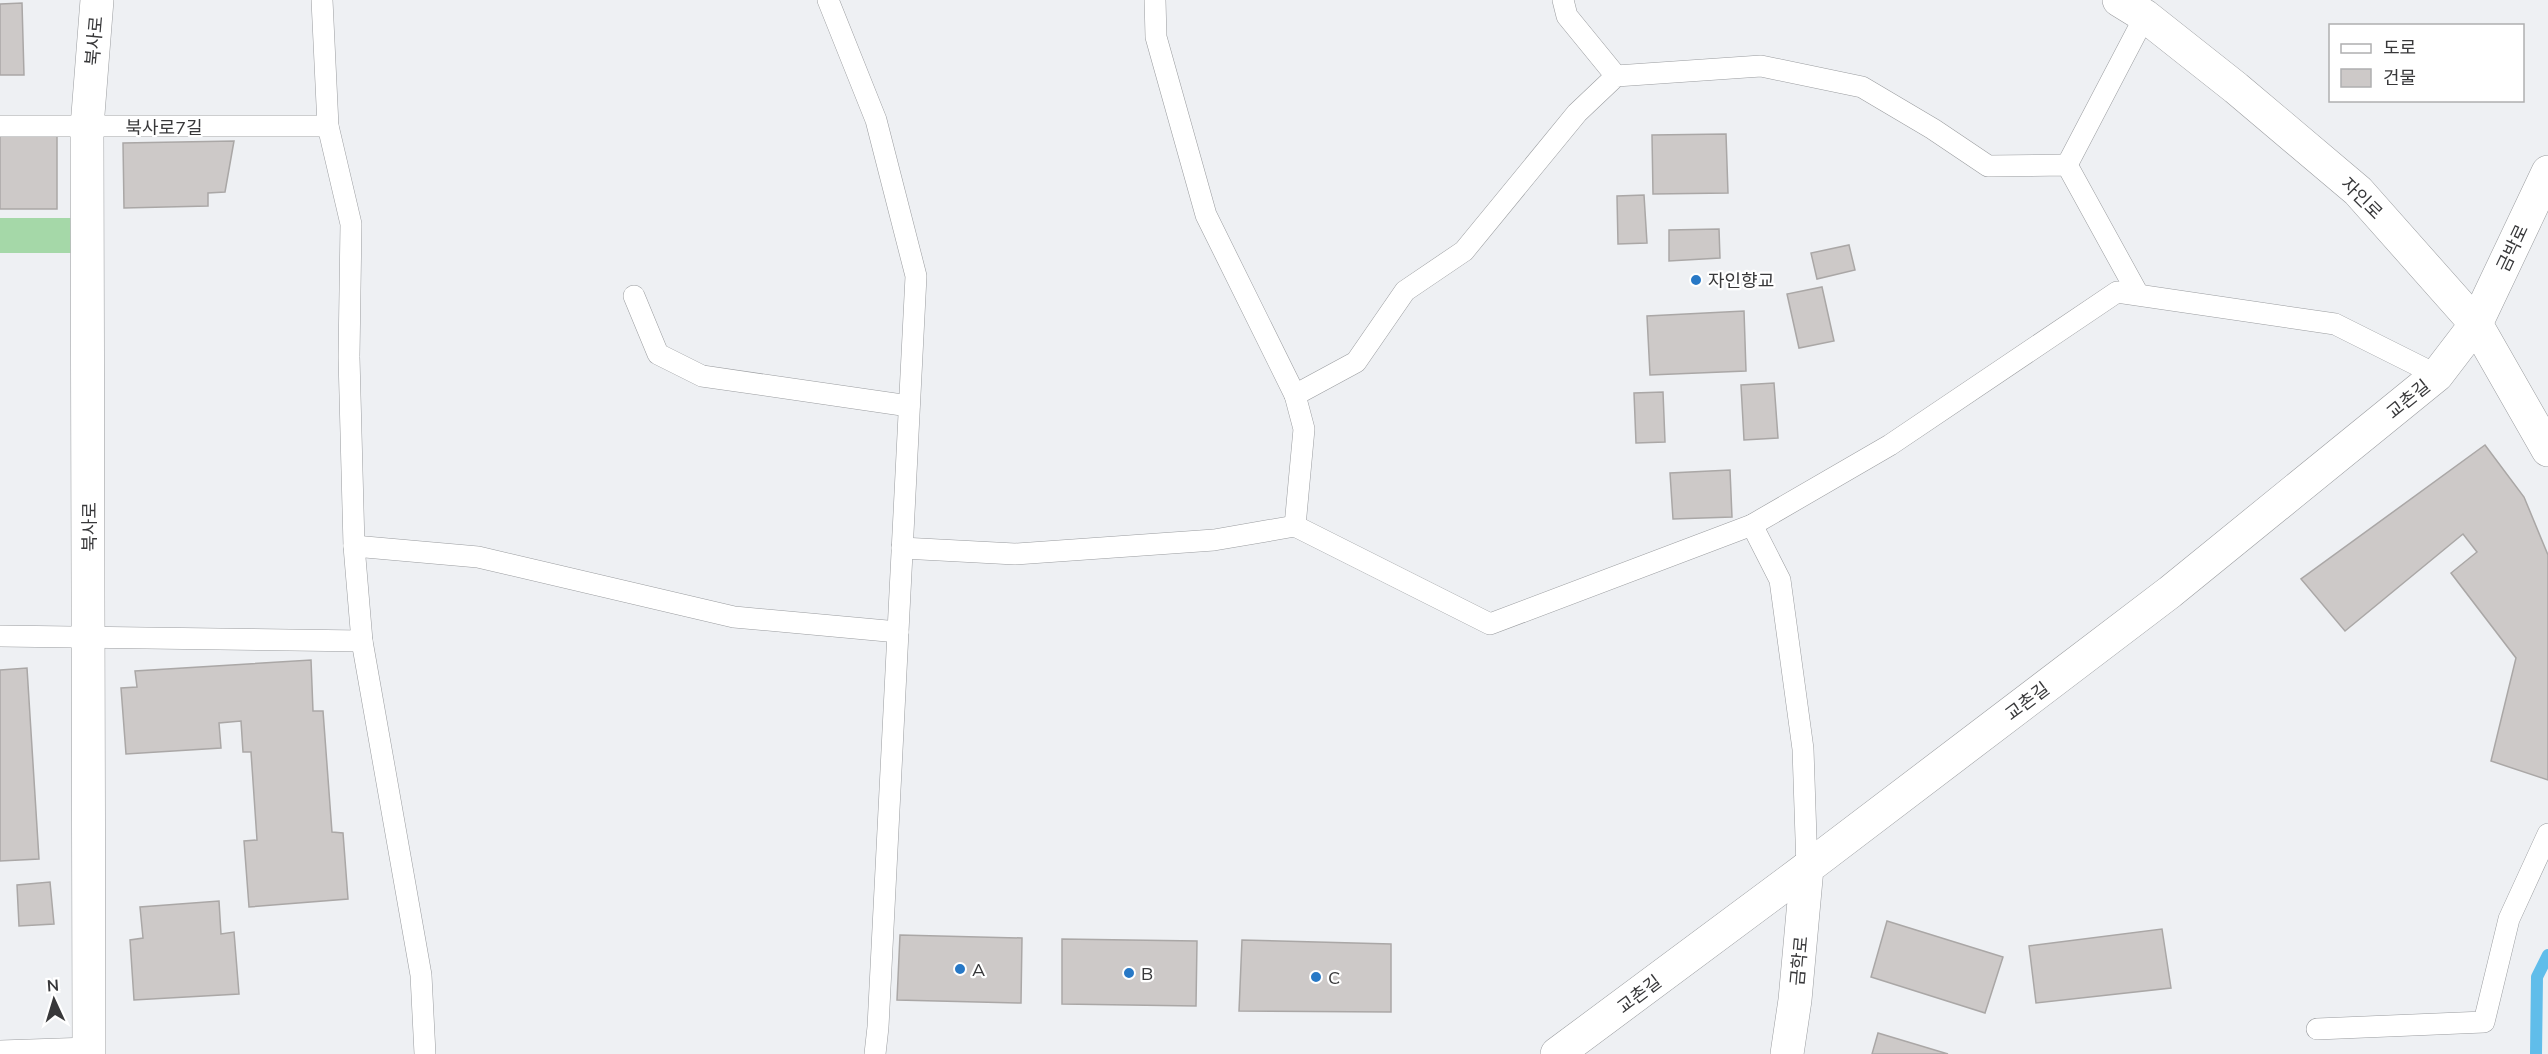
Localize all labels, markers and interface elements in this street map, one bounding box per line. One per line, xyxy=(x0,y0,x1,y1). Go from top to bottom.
street label: 북사로 xyxy=(80,15,108,67)
legend xyxy=(2329,24,2524,102)
text: 도로 xyxy=(2383,36,2416,59)
text: 건물 xyxy=(2383,66,2416,89)
street label: 북사로7길 xyxy=(125,116,203,139)
street label: 자인로 xyxy=(2336,172,2388,224)
street label: 금박로 xyxy=(2491,221,2533,275)
place label: 자인향교 xyxy=(1708,269,1774,292)
marker: 자인향교 xyxy=(1689,273,1703,287)
street label: 교촌길 xyxy=(2381,374,2435,424)
street label: 북사로 xyxy=(78,502,101,552)
street label: 교촌길 xyxy=(2000,677,2054,725)
street label: 금학로 xyxy=(1785,935,1813,987)
place label: A xyxy=(972,958,985,981)
marker: A xyxy=(953,962,967,976)
place label: B xyxy=(1141,962,1153,985)
marker: B xyxy=(1122,966,1136,980)
place label: C xyxy=(1328,966,1340,989)
north arrow xyxy=(24,970,84,1030)
marker: C xyxy=(1309,970,1323,984)
street label: 교촌길 xyxy=(1612,970,1666,1018)
text: N xyxy=(46,975,60,995)

